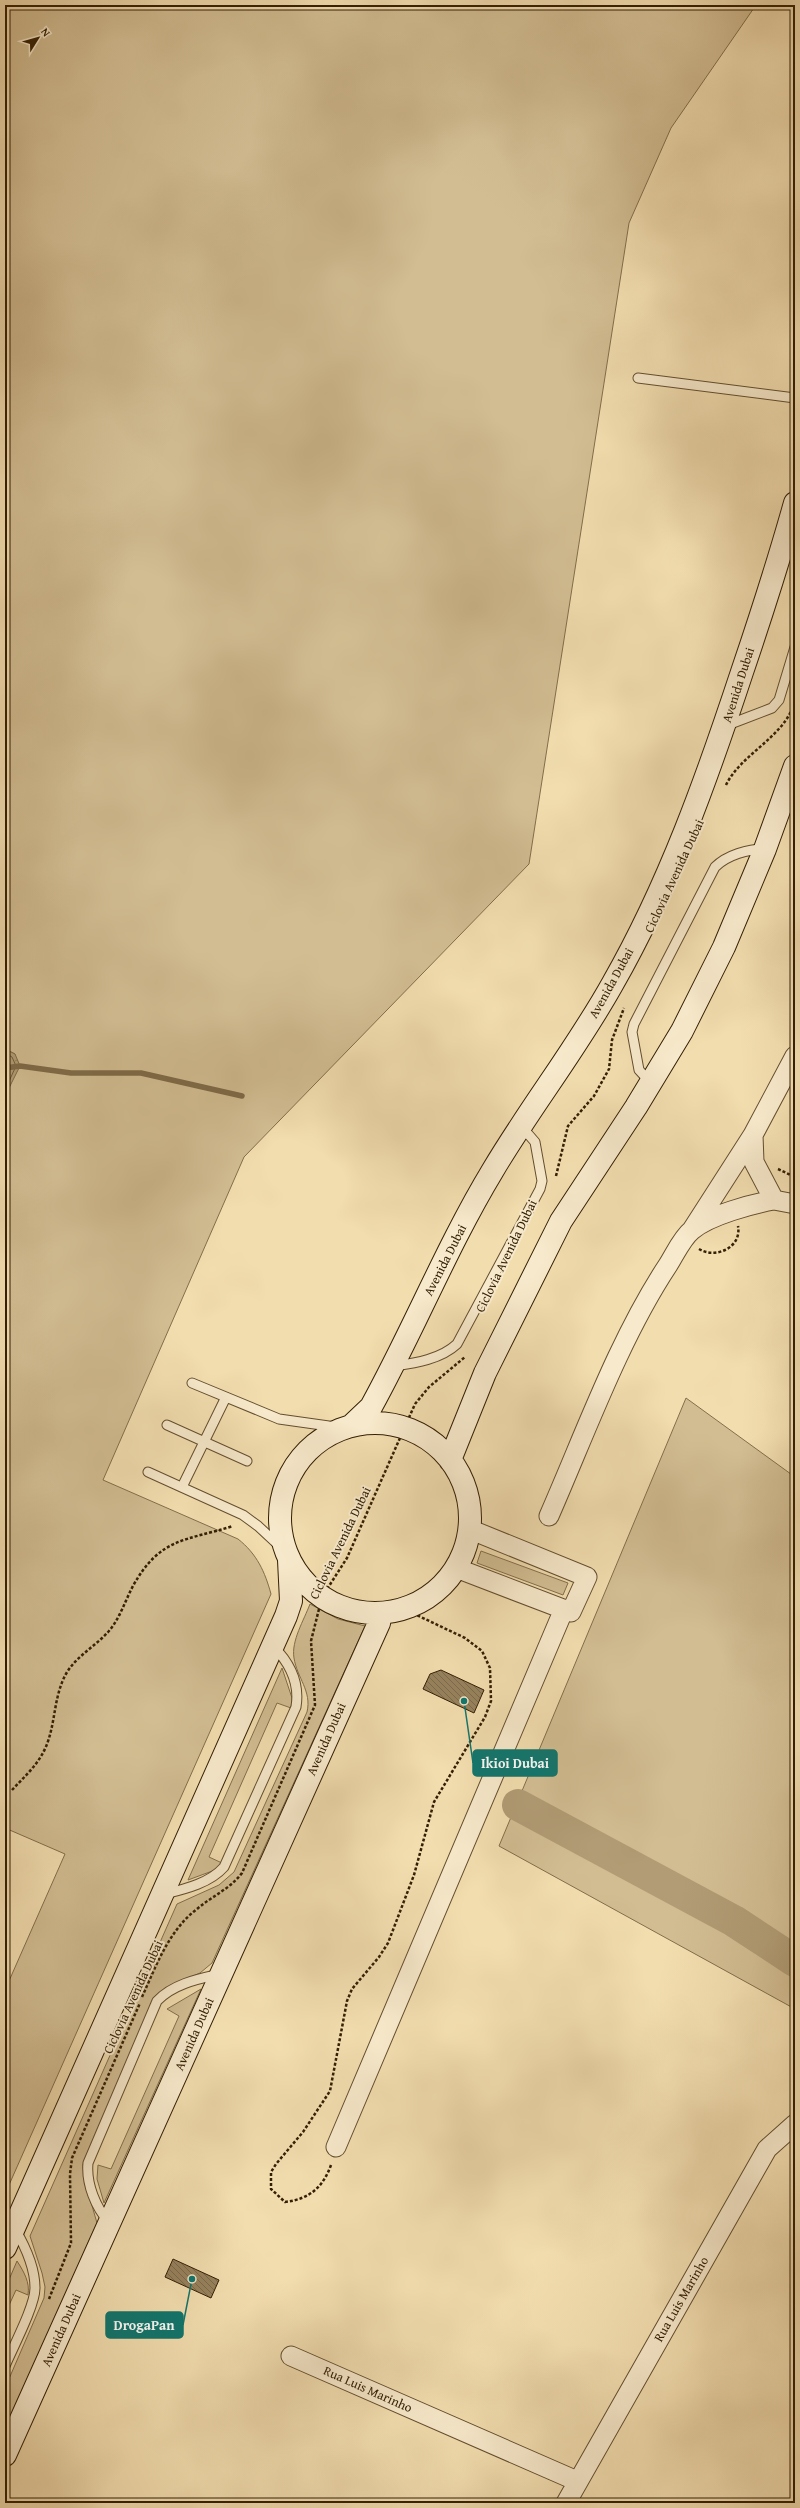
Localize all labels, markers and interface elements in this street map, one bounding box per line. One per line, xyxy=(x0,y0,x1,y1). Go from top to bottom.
north arrow xyxy=(18,18,58,58)
text: N xyxy=(37,24,55,40)
street label: Avenida Dubai xyxy=(717,645,759,725)
street label: Ciclovia Avenida Dubai xyxy=(639,816,709,936)
street label: Avenida Dubai xyxy=(584,944,638,1022)
street label: Ciclovia Avenida Dubai xyxy=(470,1196,542,1316)
street label: Avenida Dubai xyxy=(419,1221,471,1299)
street label: Ciclovia Avenida Dubai xyxy=(304,1483,376,1603)
street label: Avenida Dubai xyxy=(301,1699,351,1778)
callout: Ikioi Dubai xyxy=(473,1750,557,1776)
text: Ikioi Dubai xyxy=(481,1753,550,1773)
street label: Ciclovia Avenida Dubai xyxy=(98,1937,168,2057)
street label: Avenida Dubai xyxy=(169,1994,219,2073)
street label: Rua Luis Marinho xyxy=(649,2253,713,2345)
street label: Avenida Dubai xyxy=(36,2290,86,2369)
callout: DrogaPan xyxy=(106,2312,183,2338)
text: DrogaPan xyxy=(114,2315,175,2335)
street label: Rua Luis Marinho xyxy=(320,2361,416,2417)

